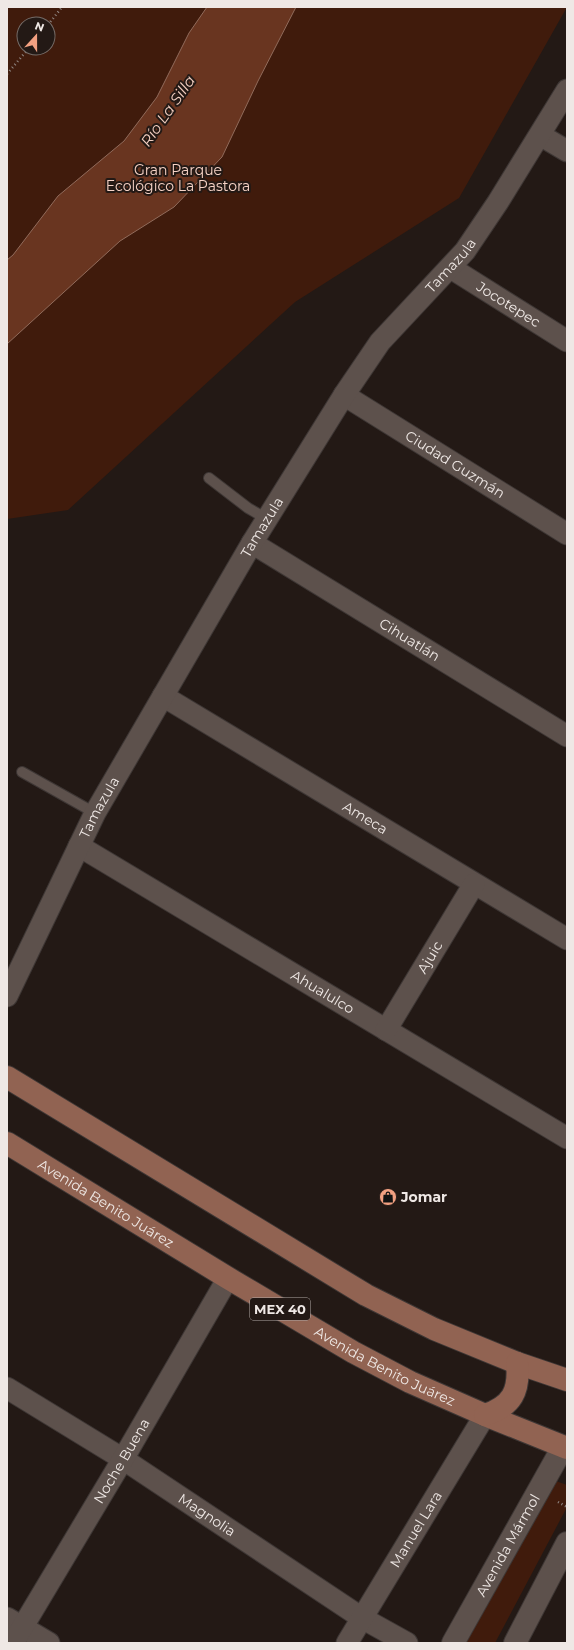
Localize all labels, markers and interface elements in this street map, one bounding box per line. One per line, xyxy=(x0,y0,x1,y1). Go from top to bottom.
north arrow xyxy=(16,16,56,56)
text: N xyxy=(33,19,46,35)
water label: Río La Silla xyxy=(136,71,199,150)
park label: Gran Parque Ecológico La Pastora xyxy=(106,161,250,195)
street label: Tamazula xyxy=(422,235,480,297)
street label: Jocotepec xyxy=(472,277,544,331)
street label: Ciudad Guzmán xyxy=(402,426,508,502)
street label: Tamazula xyxy=(237,494,287,561)
street label: Cihuatlán xyxy=(376,614,443,665)
street label: Tamazula xyxy=(75,773,123,841)
street label: Ameca xyxy=(339,797,391,838)
street label: Ajuic xyxy=(413,937,447,977)
street label: Ahualulco xyxy=(288,966,358,1018)
street label: Avenida Benito Juárez xyxy=(35,1155,177,1252)
shop icon: Jomar xyxy=(378,1187,398,1207)
place label: Jomar xyxy=(400,1188,447,1206)
road number: MEX 40 xyxy=(250,1298,310,1320)
street label: Avenida Benito Juárez xyxy=(311,1322,458,1410)
street label: Noche Buena xyxy=(89,1415,154,1507)
street label: Manuel Lara xyxy=(386,1488,446,1571)
street label: Magnolia xyxy=(175,1489,239,1541)
street label: Avenida Mármol xyxy=(472,1491,544,1600)

